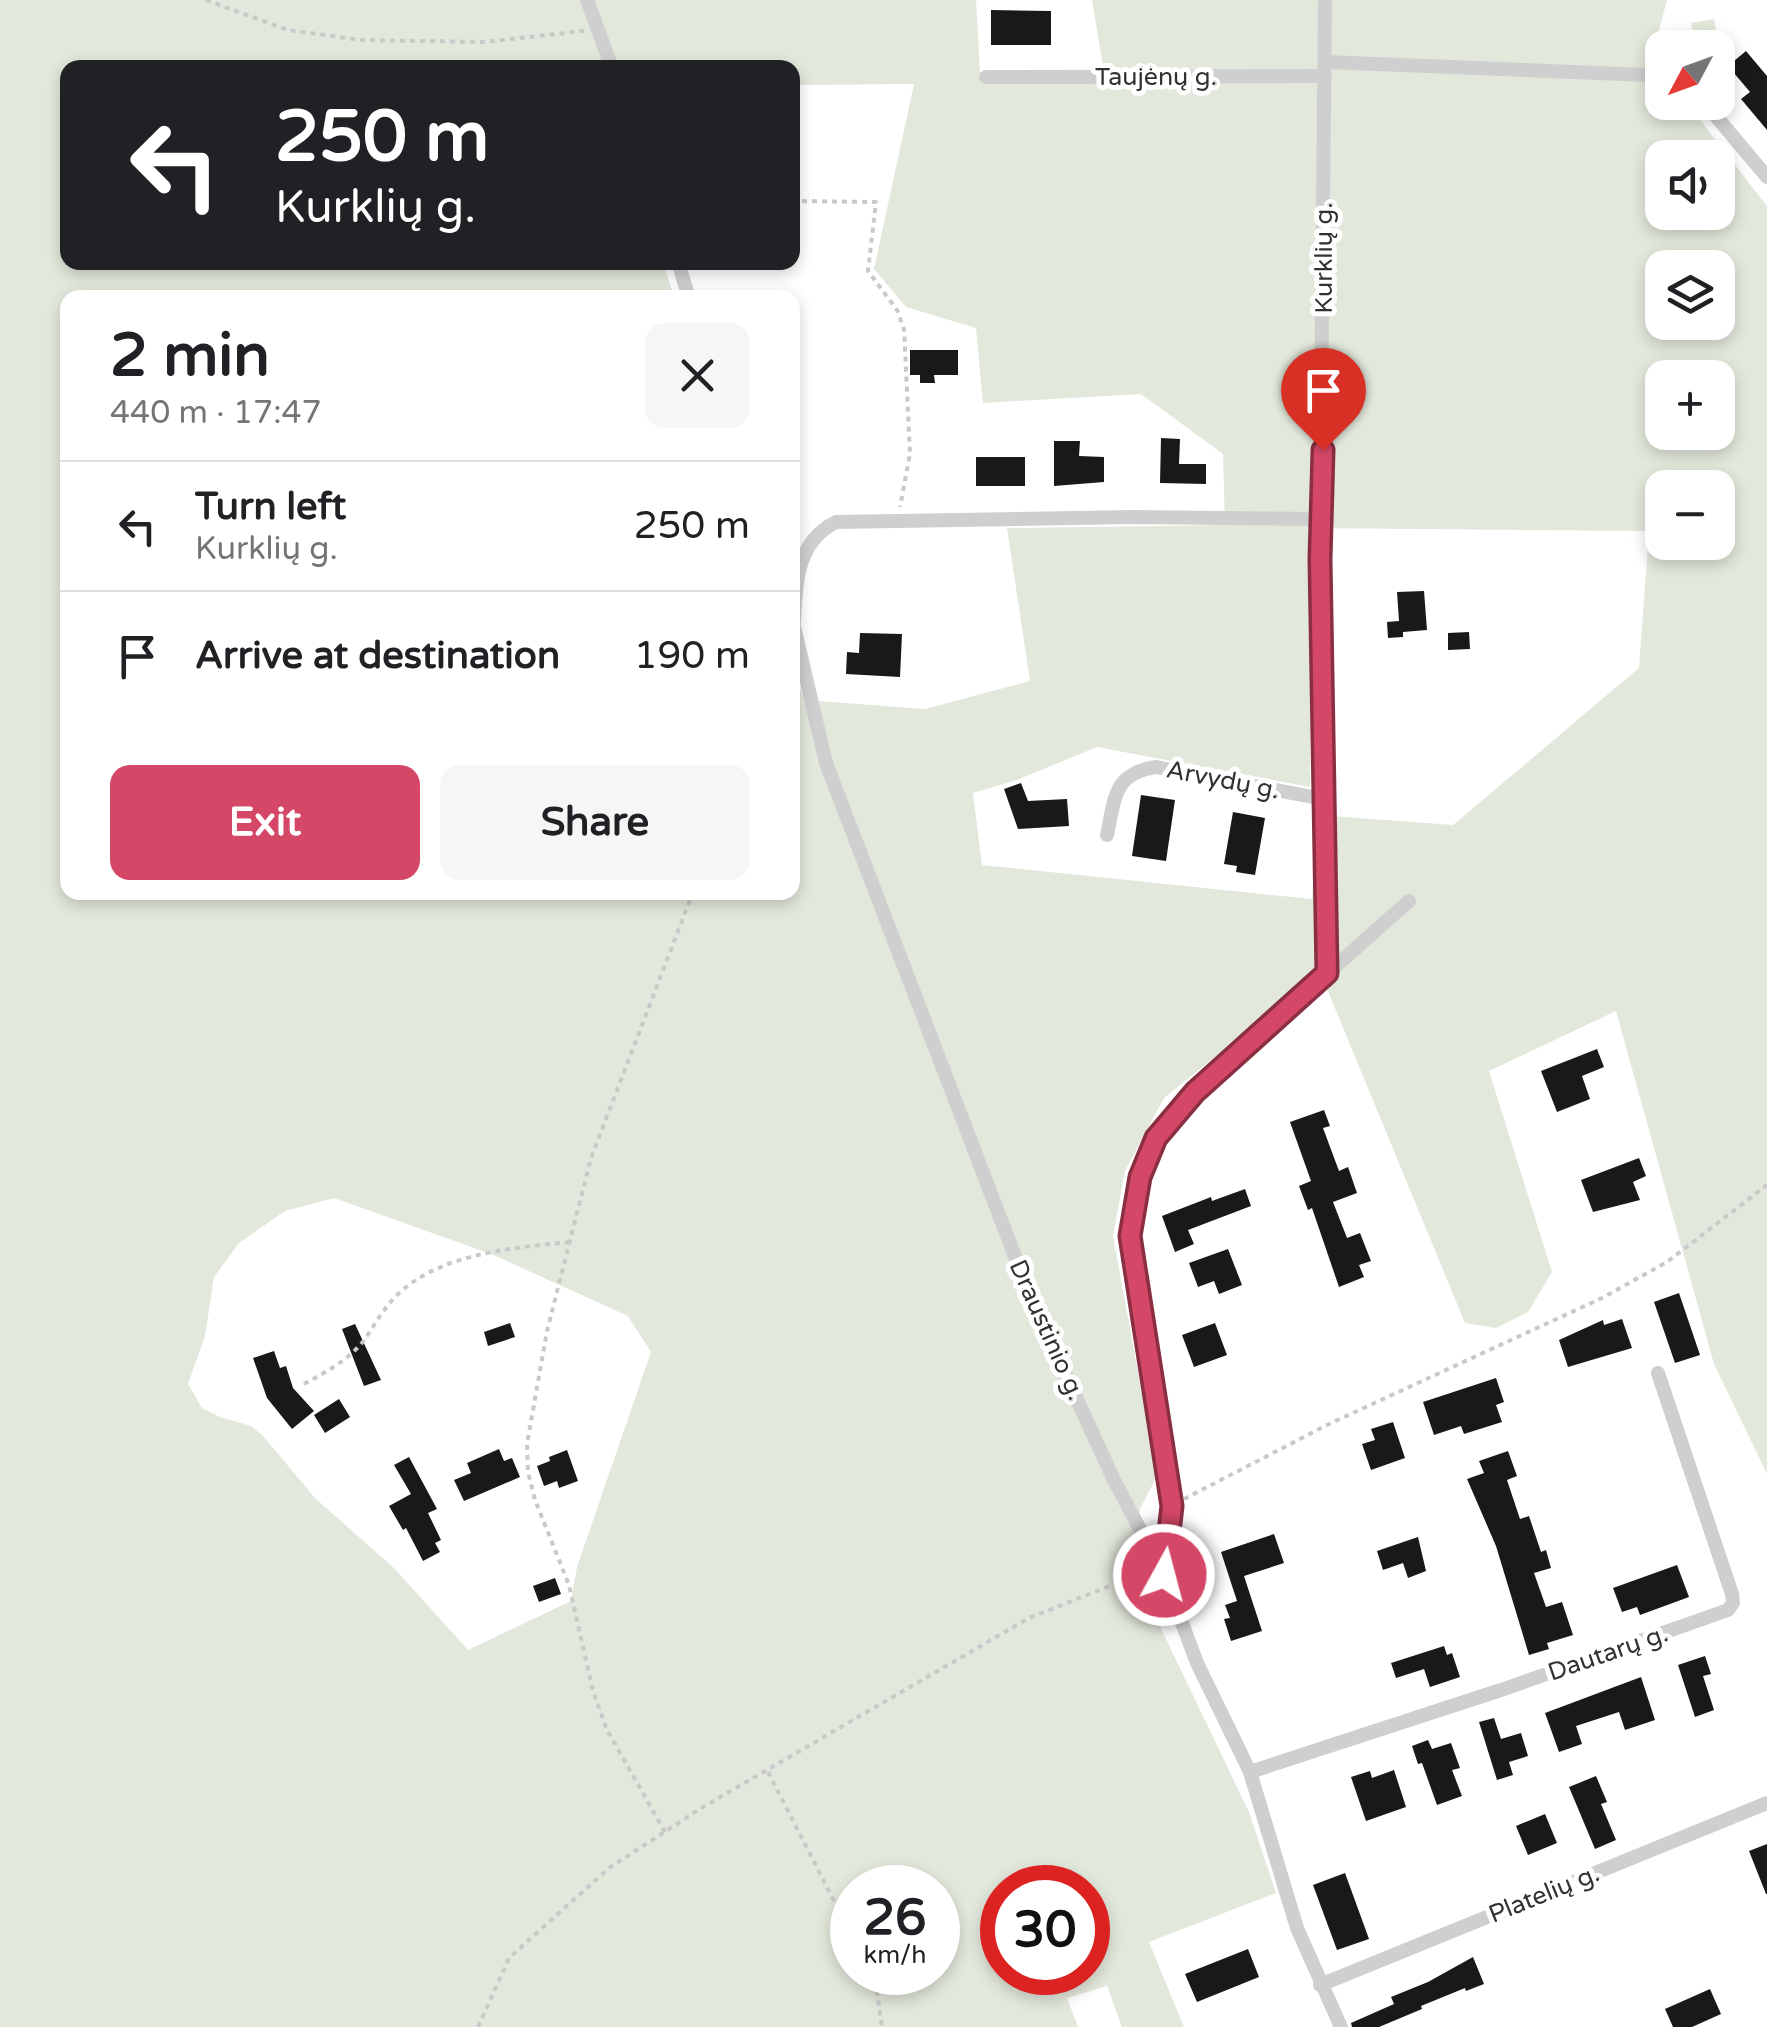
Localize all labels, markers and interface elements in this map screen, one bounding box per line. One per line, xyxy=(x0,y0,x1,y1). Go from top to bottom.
north arrow xyxy=(1645,30,1735,120)
map controls xyxy=(1645,30,1735,560)
street label: Taujėnų g. xyxy=(1095,62,1217,92)
text: 250 m xyxy=(275,96,489,180)
icon: left xyxy=(110,100,240,230)
button: sound xyxy=(1645,140,1735,230)
text: Kurklių g. xyxy=(275,181,476,235)
street label: Kurklių g. xyxy=(1309,202,1339,314)
button: layers xyxy=(1645,250,1735,340)
text: 2 min xyxy=(110,320,270,392)
button: close xyxy=(645,323,750,428)
pin xyxy=(1281,348,1366,451)
button: + xyxy=(1645,360,1735,450)
icon: arrive xyxy=(1296,363,1351,418)
text: 440 m · 17:47 xyxy=(110,394,322,432)
button: − xyxy=(1645,470,1735,560)
text: Turn left xyxy=(195,484,346,530)
icon: left xyxy=(110,499,165,554)
text: 250 m xyxy=(634,503,750,549)
text: Kurklių g. xyxy=(195,530,338,568)
icon: arrive xyxy=(110,629,165,684)
text: Arrive at destination xyxy=(195,633,560,679)
text: 190 m xyxy=(634,633,750,679)
street label: Arvydų g. xyxy=(1164,754,1282,806)
button: Exit xyxy=(110,765,420,880)
button: Share xyxy=(440,765,750,880)
street label: Draustinio g. xyxy=(1003,1255,1091,1405)
position arrow xyxy=(1112,1523,1216,1627)
street label: Dautarų g. xyxy=(1544,1618,1672,1688)
street label: Platelių g. xyxy=(1484,1858,1604,1930)
speed limit sign: 30 xyxy=(980,1865,1110,1995)
text: 26 xyxy=(864,1888,926,1948)
text: km/h xyxy=(864,1940,926,1970)

